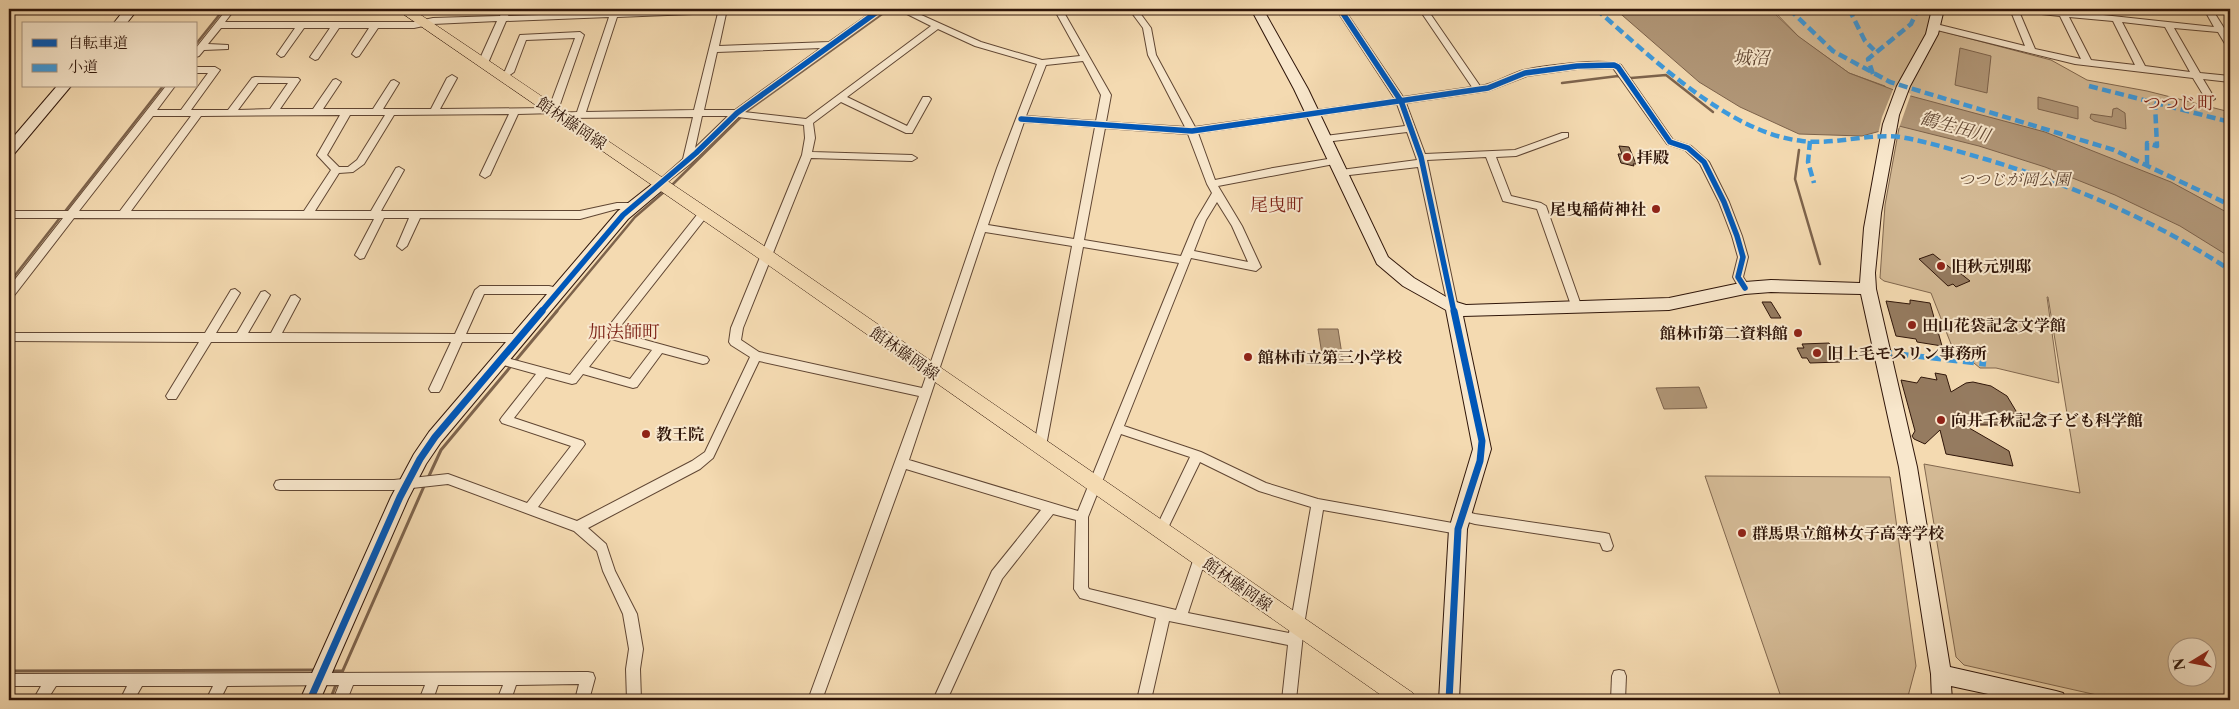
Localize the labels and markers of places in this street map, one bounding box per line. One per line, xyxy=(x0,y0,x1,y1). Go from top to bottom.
place label: 拝殿 xyxy=(1637,147,1669,167)
marker: 拝殿 xyxy=(1621,151,1633,163)
place label: 尾曳稲荷神社 xyxy=(1550,199,1646,219)
marker: 尾曳稲荷神社 xyxy=(1650,203,1662,215)
place label: 旧秋元別邸 xyxy=(1951,256,2032,276)
marker: 旧秋元別邸 xyxy=(1935,260,1947,272)
place label: 田山花袋記念文学館 xyxy=(1922,315,2066,335)
marker: 田山花袋記念文学館 xyxy=(1906,319,1918,331)
place label: 館林市第二資料館 xyxy=(1660,323,1788,343)
marker: 館林市第二資料館 xyxy=(1792,327,1804,339)
place label: 旧上毛モスリン事務所 xyxy=(1827,343,1987,363)
place label: 館林市立第三小学校 xyxy=(1258,347,1403,367)
marker: 旧上毛モスリン事務所 xyxy=(1811,347,1823,359)
marker: 館林市立第三小学校 xyxy=(1242,351,1254,363)
place label: 向井千秋記念子ども科学館 xyxy=(1951,410,2143,430)
marker: 向井千秋記念子ども科学館 xyxy=(1935,414,1947,426)
place label: 教王院 xyxy=(656,424,704,444)
marker: 教王院 xyxy=(640,428,652,440)
place label: 群馬県立館林女子高等学校 xyxy=(1752,523,1945,543)
marker: 群馬県立館林女子高等学校 xyxy=(1736,527,1748,539)

